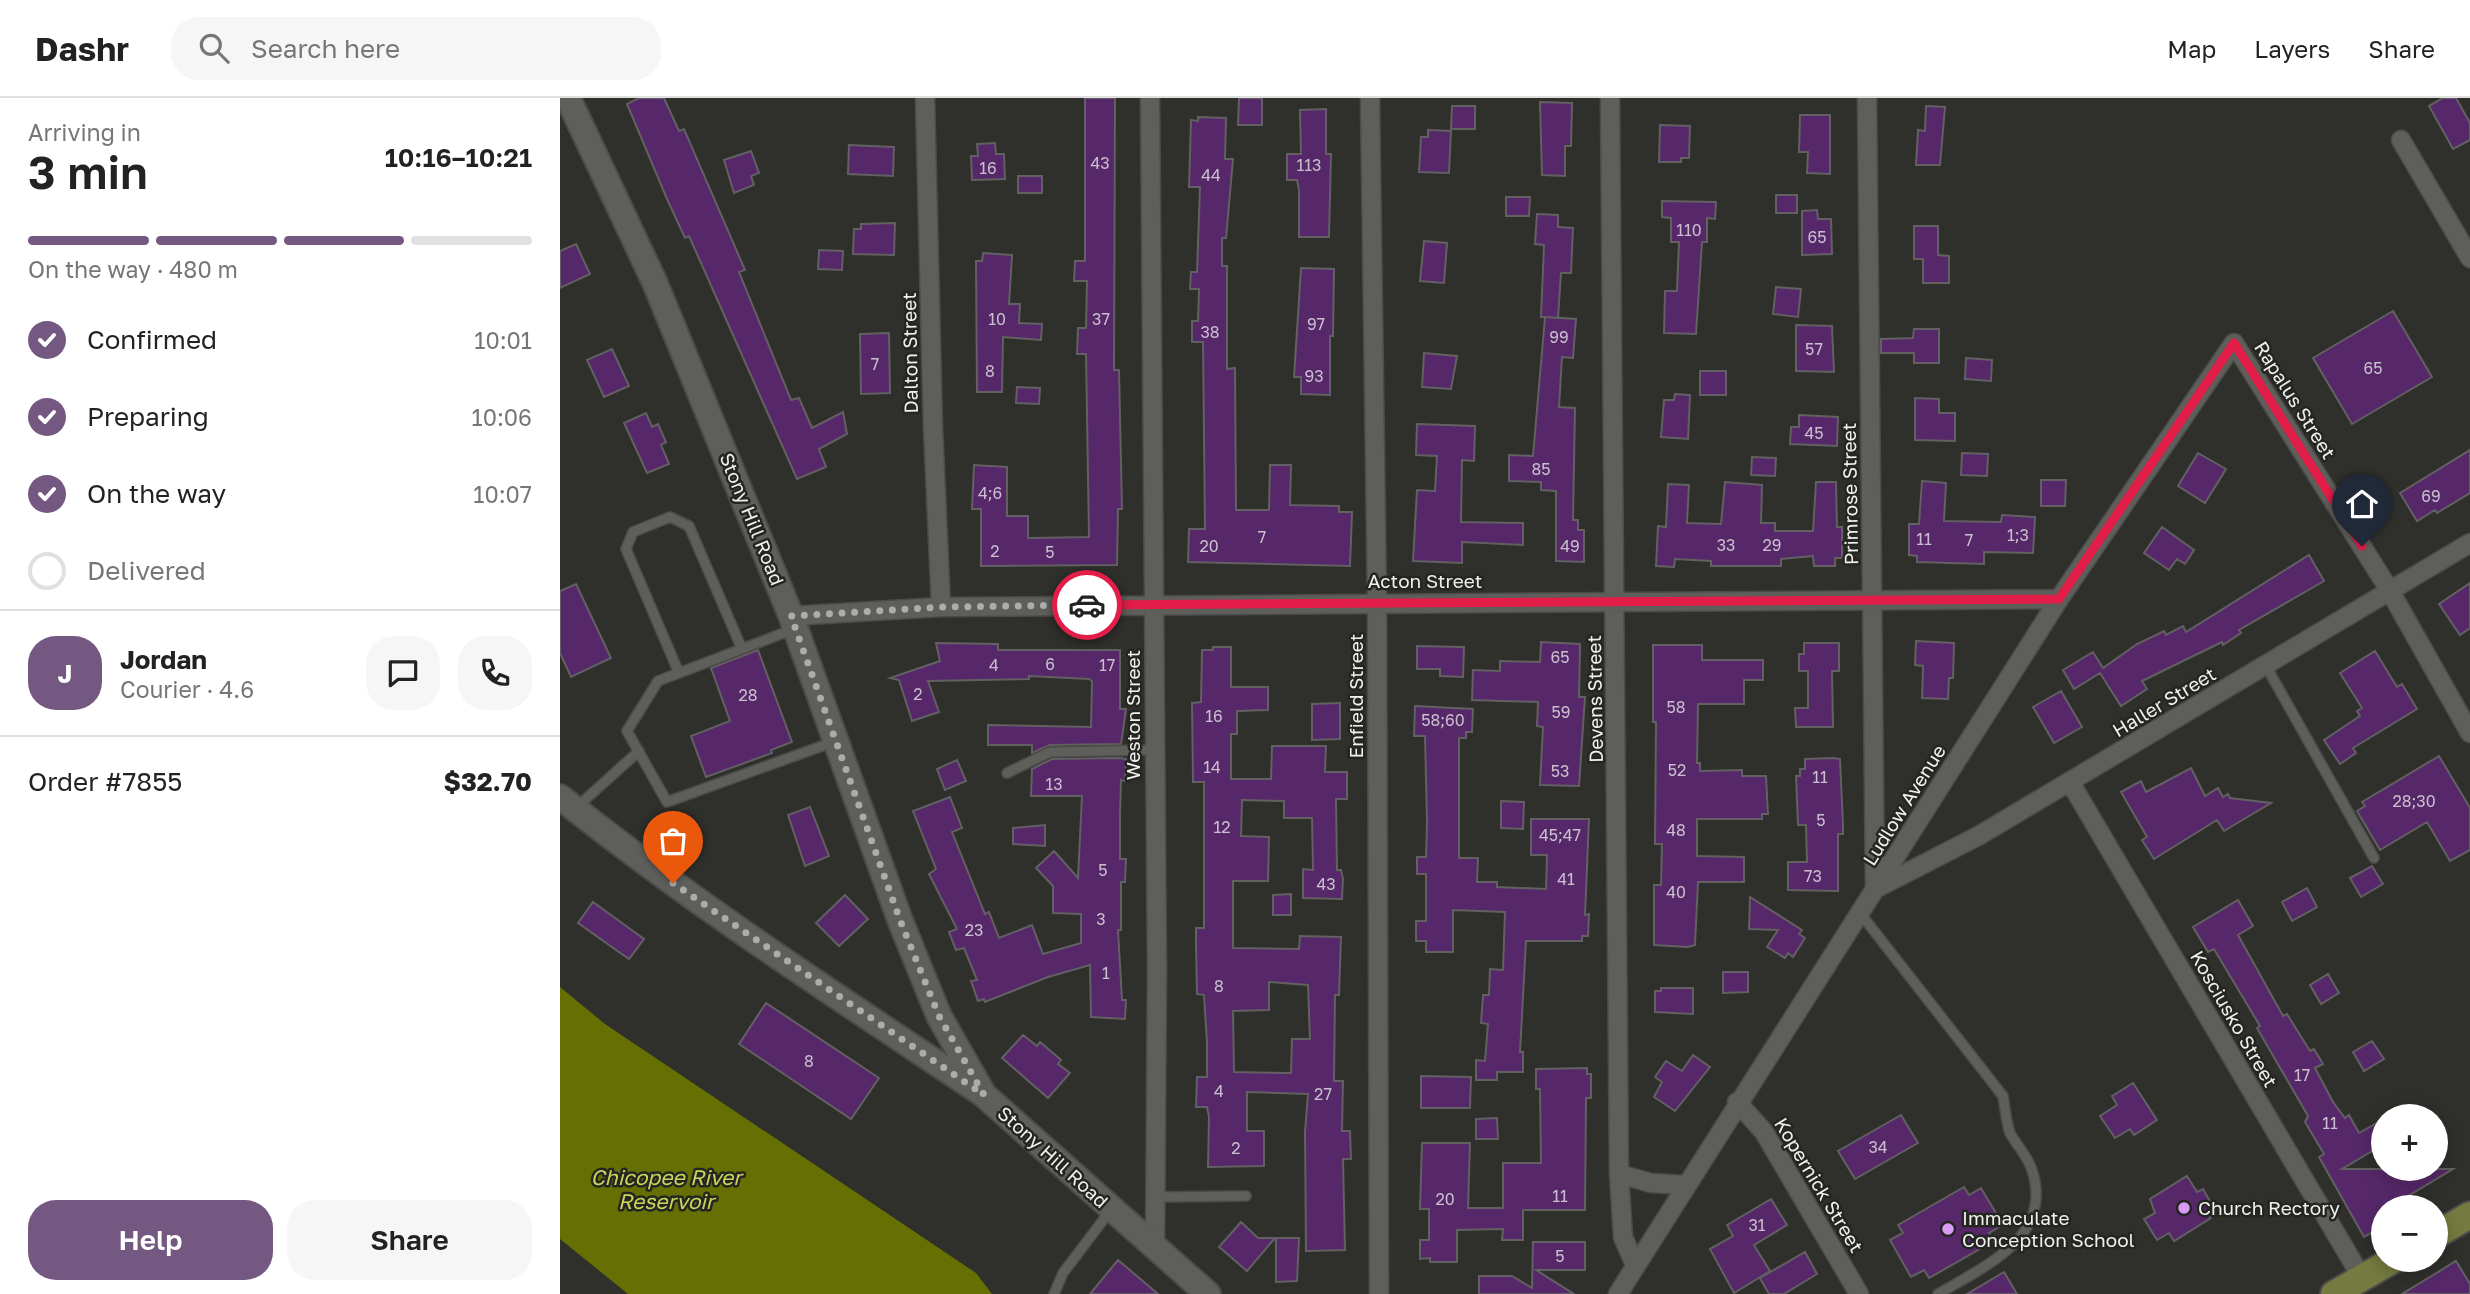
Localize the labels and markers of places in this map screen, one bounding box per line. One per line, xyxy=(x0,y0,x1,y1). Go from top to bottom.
pin xyxy=(2332,474,2392,546)
pin xyxy=(643,811,703,883)
place label: Church Rectory xyxy=(2198,1196,2340,1219)
marker: Church Rectory xyxy=(2176,1200,2192,1216)
place label: Immaculate Conception School xyxy=(1962,1206,2135,1251)
marker: Immaculate Conception School xyxy=(1940,1221,1956,1237)

